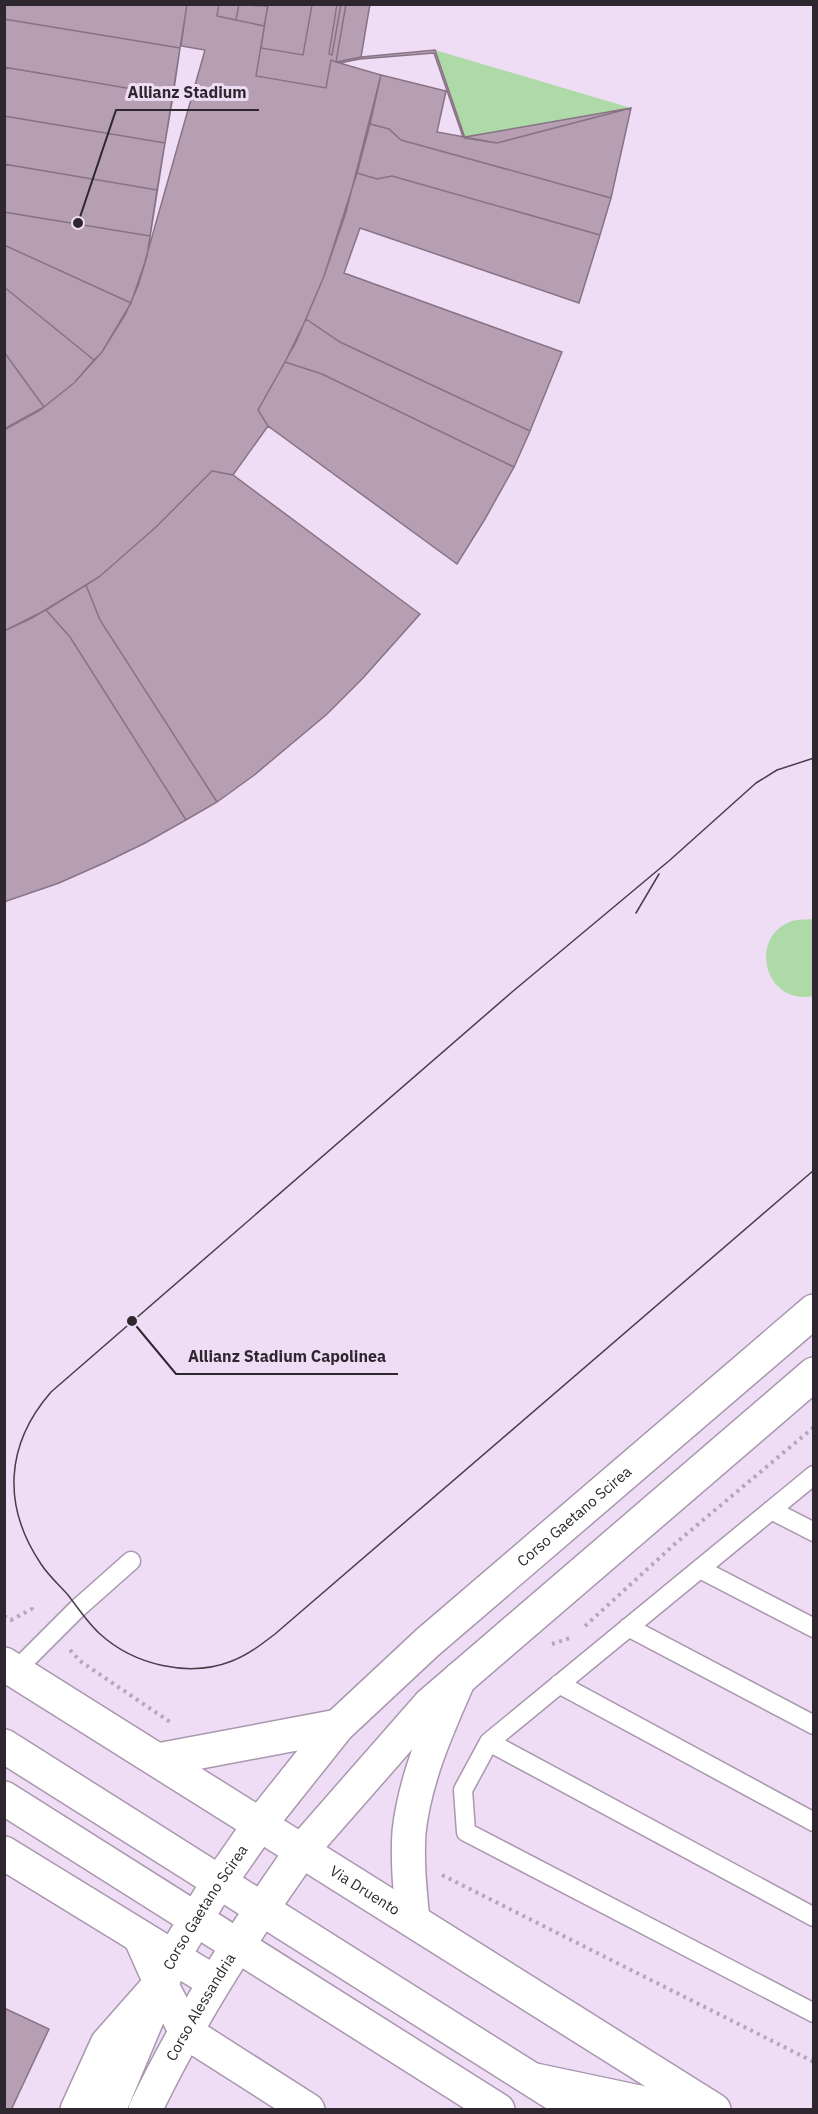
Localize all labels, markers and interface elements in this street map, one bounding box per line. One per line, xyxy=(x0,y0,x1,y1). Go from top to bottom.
callout: Allianz Stadium xyxy=(116,76,259,110)
text: Allianz Stadium xyxy=(127,82,247,102)
callout: Allianz Stadium Capolinea xyxy=(176,1340,398,1374)
text: Allianz Stadium Capolinea xyxy=(188,1346,386,1366)
street label: Corso Gaetano Scirea xyxy=(513,1462,635,1570)
street label: Corso Gaetano Scirea xyxy=(159,1841,252,1973)
street label: Via Druento xyxy=(326,1861,404,1919)
street label: Corso Alessandria xyxy=(162,1950,239,2064)

